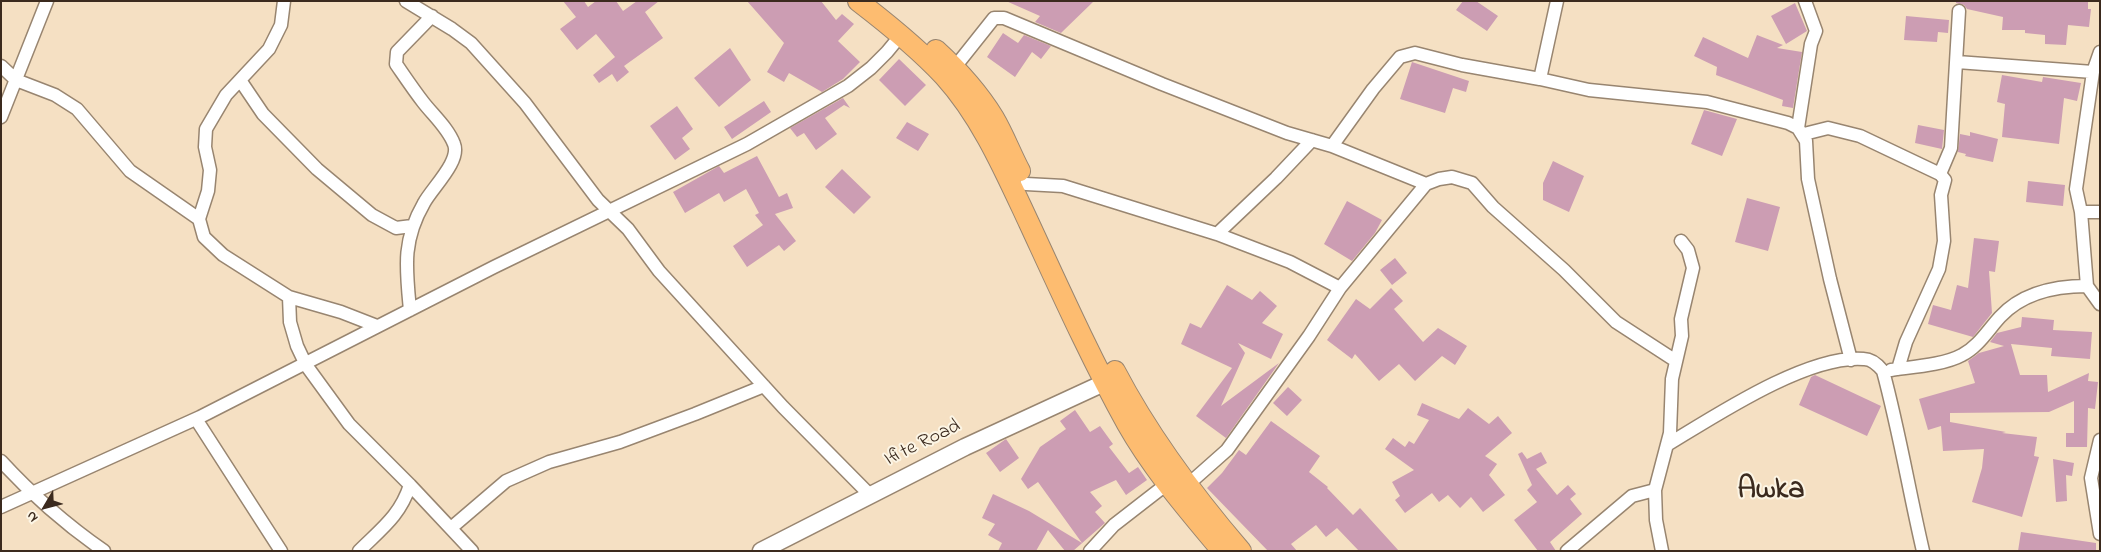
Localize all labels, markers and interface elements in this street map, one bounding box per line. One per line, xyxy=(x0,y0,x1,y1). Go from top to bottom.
street label: Ifite Road xyxy=(881,415,965,473)
district label: Awka xyxy=(1738,474,1804,510)
north arrow xyxy=(20,482,70,532)
text: N xyxy=(21,506,44,526)

